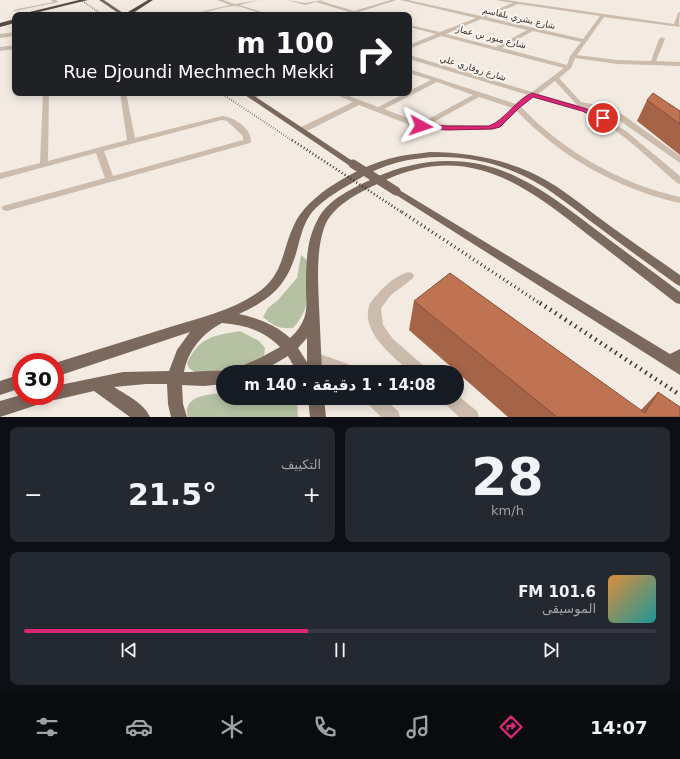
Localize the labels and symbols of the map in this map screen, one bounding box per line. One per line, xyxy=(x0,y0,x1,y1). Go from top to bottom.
street label: شارع بشري بلقاسم xyxy=(481,5,556,32)
street label: شارع منور بن عمار xyxy=(454,23,527,51)
street label: شارع زوقاري علي xyxy=(439,53,507,83)
pin xyxy=(586,101,620,135)
position arrow xyxy=(400,105,442,147)
speed limit sign: 30 xyxy=(12,353,64,405)

